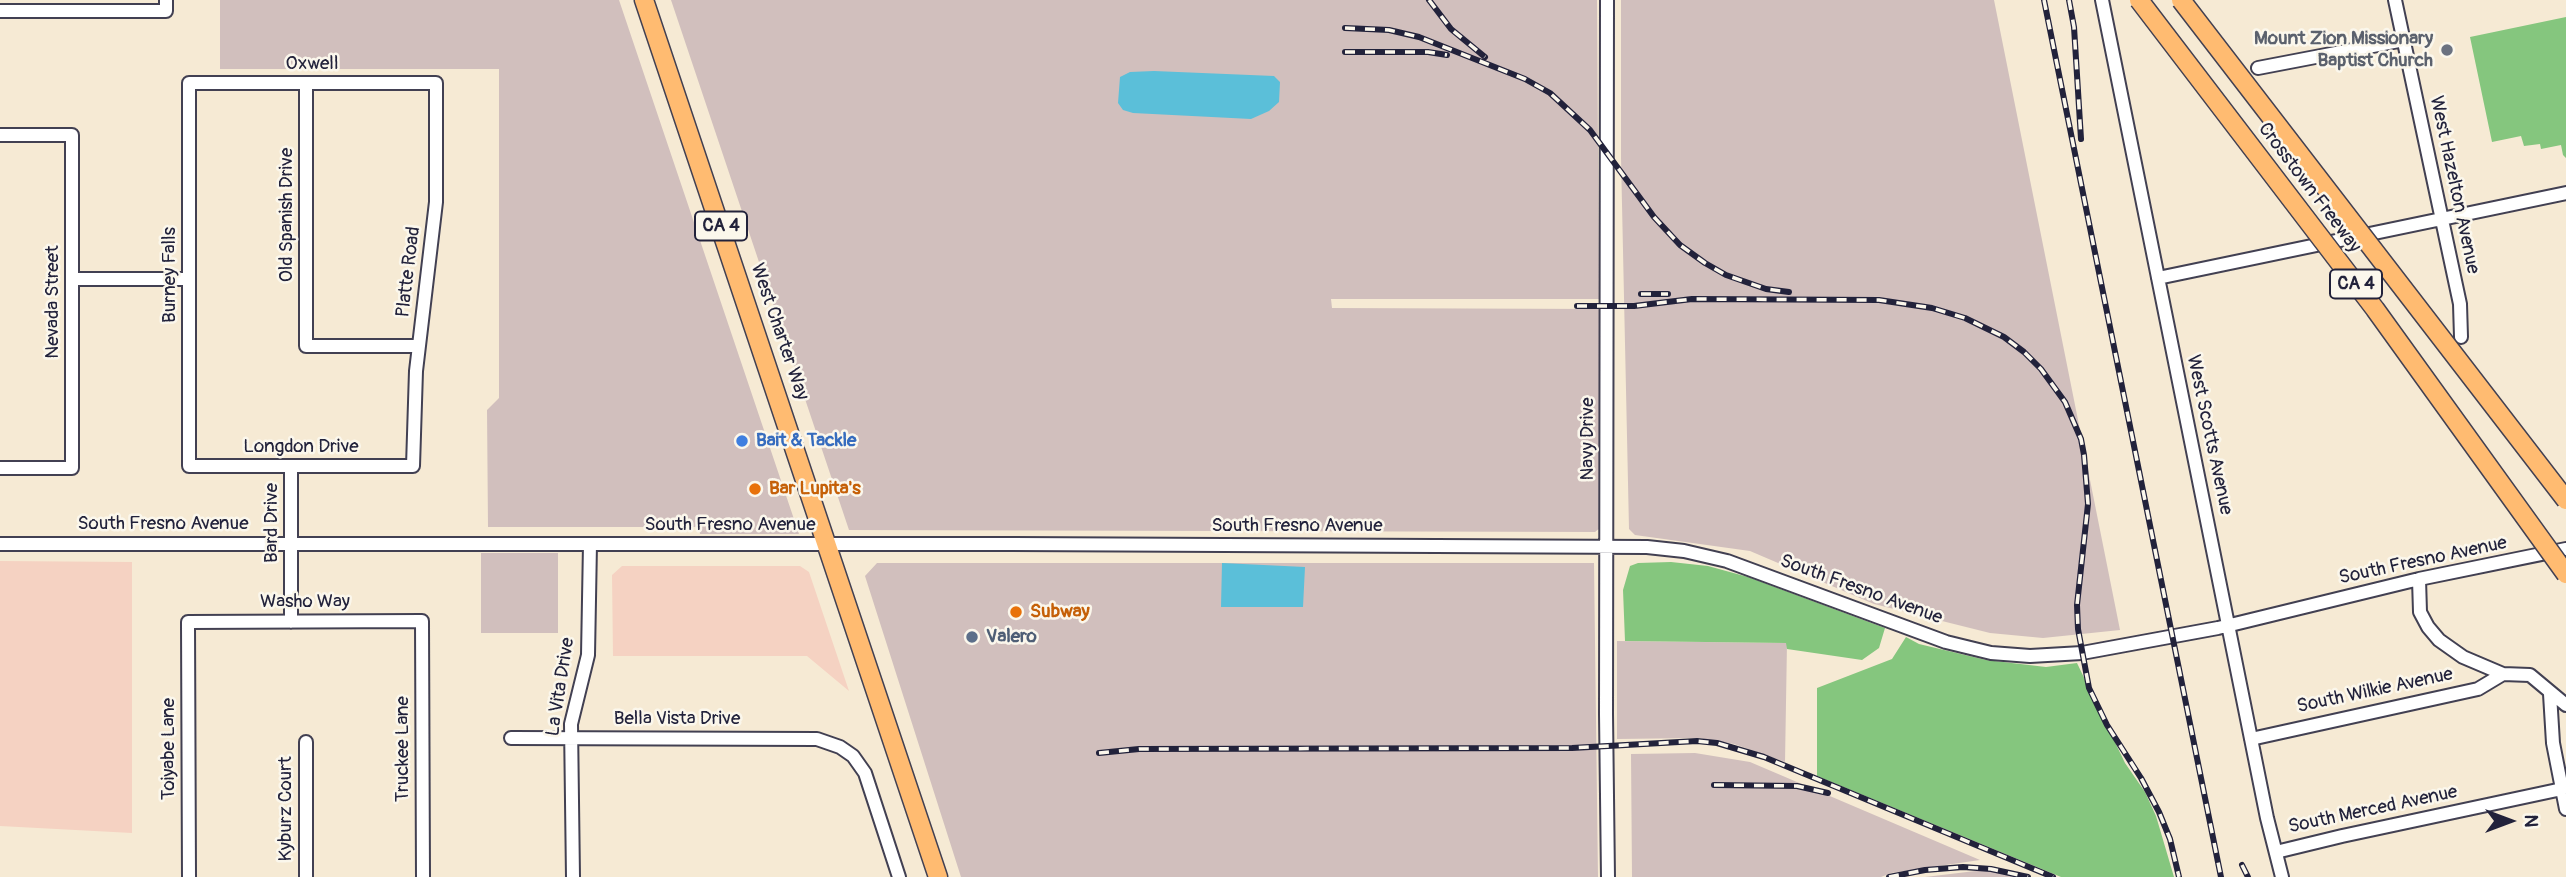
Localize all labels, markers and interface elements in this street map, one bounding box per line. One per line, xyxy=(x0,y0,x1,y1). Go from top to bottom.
place label: Mount Zion Missionary Baptist Church xyxy=(2254,28,2433,72)
marker: Mount Zion Missionary Baptist Church xyxy=(2439,42,2455,58)
street label: Oxwell xyxy=(286,53,338,75)
street label: West Hazelton Avenue xyxy=(2424,94,2484,276)
street label: Crosstown Freeway xyxy=(2253,118,2365,258)
street label: Old Spanish Drive xyxy=(276,148,298,282)
road number: CA 4 xyxy=(695,211,747,240)
street label: Platte Road xyxy=(392,225,426,319)
street label: Burney Falls xyxy=(159,227,181,323)
street label: Nevada Street xyxy=(42,245,64,359)
street label: West Charter Way xyxy=(745,261,813,403)
road number: CA 4 xyxy=(2330,270,2382,298)
street label: West Scotts Avenue xyxy=(2181,353,2237,517)
street label: Navy Drive xyxy=(1577,397,1599,481)
place label: Bait & Tackle xyxy=(756,430,856,452)
marker: Bait & Tackle xyxy=(734,433,750,449)
street label: Longdon Drive xyxy=(243,436,359,458)
place label: Bar Lupita's xyxy=(769,478,861,500)
marker: Bar Lupita's xyxy=(747,481,763,497)
street label: Bard Drive xyxy=(261,483,283,563)
street label: South Fresno Avenue xyxy=(77,513,249,535)
street label: South Fresno Avenue xyxy=(644,514,816,536)
street label: South Fresno Avenue xyxy=(1211,515,1383,537)
street label: South Fresno Avenue xyxy=(2337,532,2509,590)
street label: South Fresno Avenue xyxy=(1777,550,1945,630)
street label: Washo Way xyxy=(260,591,350,613)
place label: Subway xyxy=(1030,601,1090,623)
marker: Subway xyxy=(1008,604,1024,620)
place label: Valero xyxy=(986,626,1037,648)
marker: Valero xyxy=(964,629,980,645)
street label: La Vita Drive xyxy=(542,636,580,738)
street label: South Wilkie Avenue xyxy=(2295,663,2455,719)
street label: Truckee Lane xyxy=(392,696,414,802)
street label: Toiyabe Lane xyxy=(158,698,180,800)
street label: Bella Vista Drive xyxy=(614,708,740,730)
street label: Kyburz Court xyxy=(275,756,297,862)
street label: South Merced Avenue xyxy=(2286,781,2460,839)
north arrow xyxy=(2475,786,2545,856)
text: N xyxy=(2519,815,2543,827)

